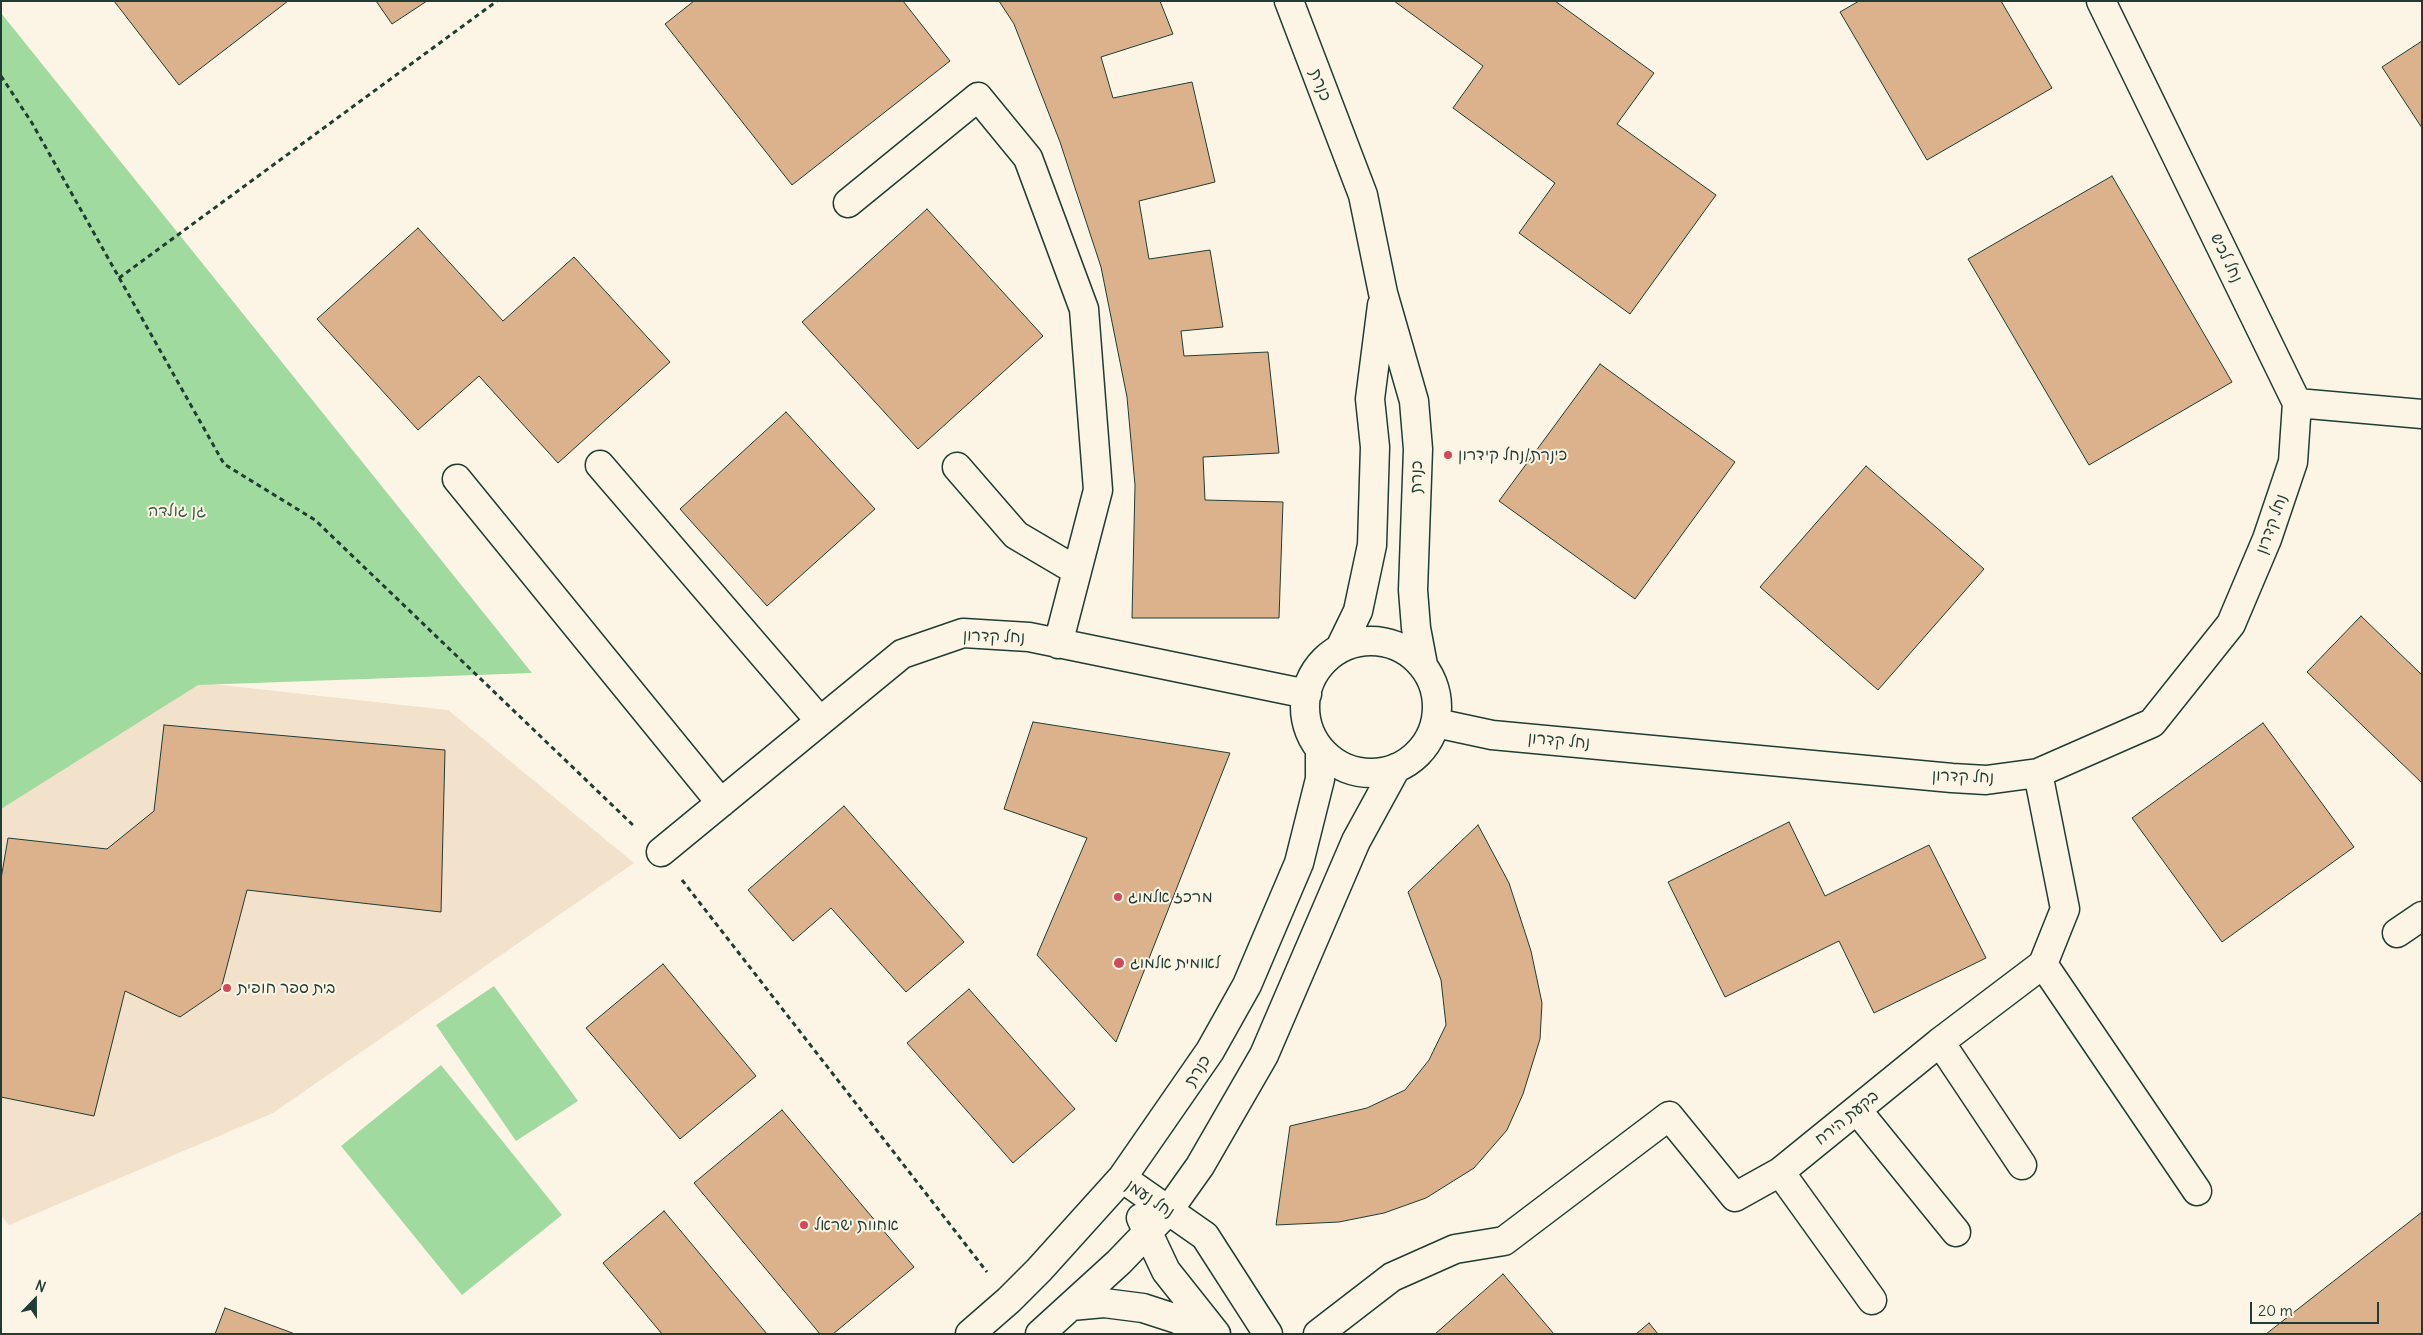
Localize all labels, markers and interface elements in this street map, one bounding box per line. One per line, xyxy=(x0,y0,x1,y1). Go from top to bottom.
street label: כנרת xyxy=(1305,66,1335,104)
street label: נחל לכיש xyxy=(2206,230,2246,286)
place label: כינרת/נחל קידרון xyxy=(1458,445,1567,465)
marker: כינרת/נחל קידרון xyxy=(1442,449,1454,461)
street label: כנרת xyxy=(1407,460,1427,494)
street label: נחל קדרון xyxy=(2252,491,2292,557)
park label: גן גולדה xyxy=(148,501,206,521)
street label: נחל קדרון xyxy=(962,626,1026,648)
street label: נחל קדרון xyxy=(1527,729,1591,753)
street label: נחל קדרון xyxy=(1931,766,1995,788)
place label: מרכז אלמוג xyxy=(1128,887,1213,907)
marker: מרכז אלמוג xyxy=(1112,891,1124,903)
place label: לאומית אלמוג xyxy=(1130,953,1220,973)
marker: לאומית אלמוג xyxy=(1112,956,1126,970)
place label: בית ספר חופית xyxy=(237,978,335,998)
marker: בית ספר חופית xyxy=(221,982,233,994)
street label: כנרת xyxy=(1181,1052,1215,1090)
street label: בקעת הירח xyxy=(1811,1087,1883,1149)
street label: נחל נעמן xyxy=(1122,1176,1178,1222)
place label: אחוות ישראל xyxy=(814,1215,899,1235)
marker: אחוות ישראל xyxy=(798,1219,810,1231)
north arrow xyxy=(10,1275,60,1325)
text: N xyxy=(33,1276,48,1296)
scale bar xyxy=(2253,1292,2382,1324)
text: 20 m xyxy=(2258,1301,2293,1320)

